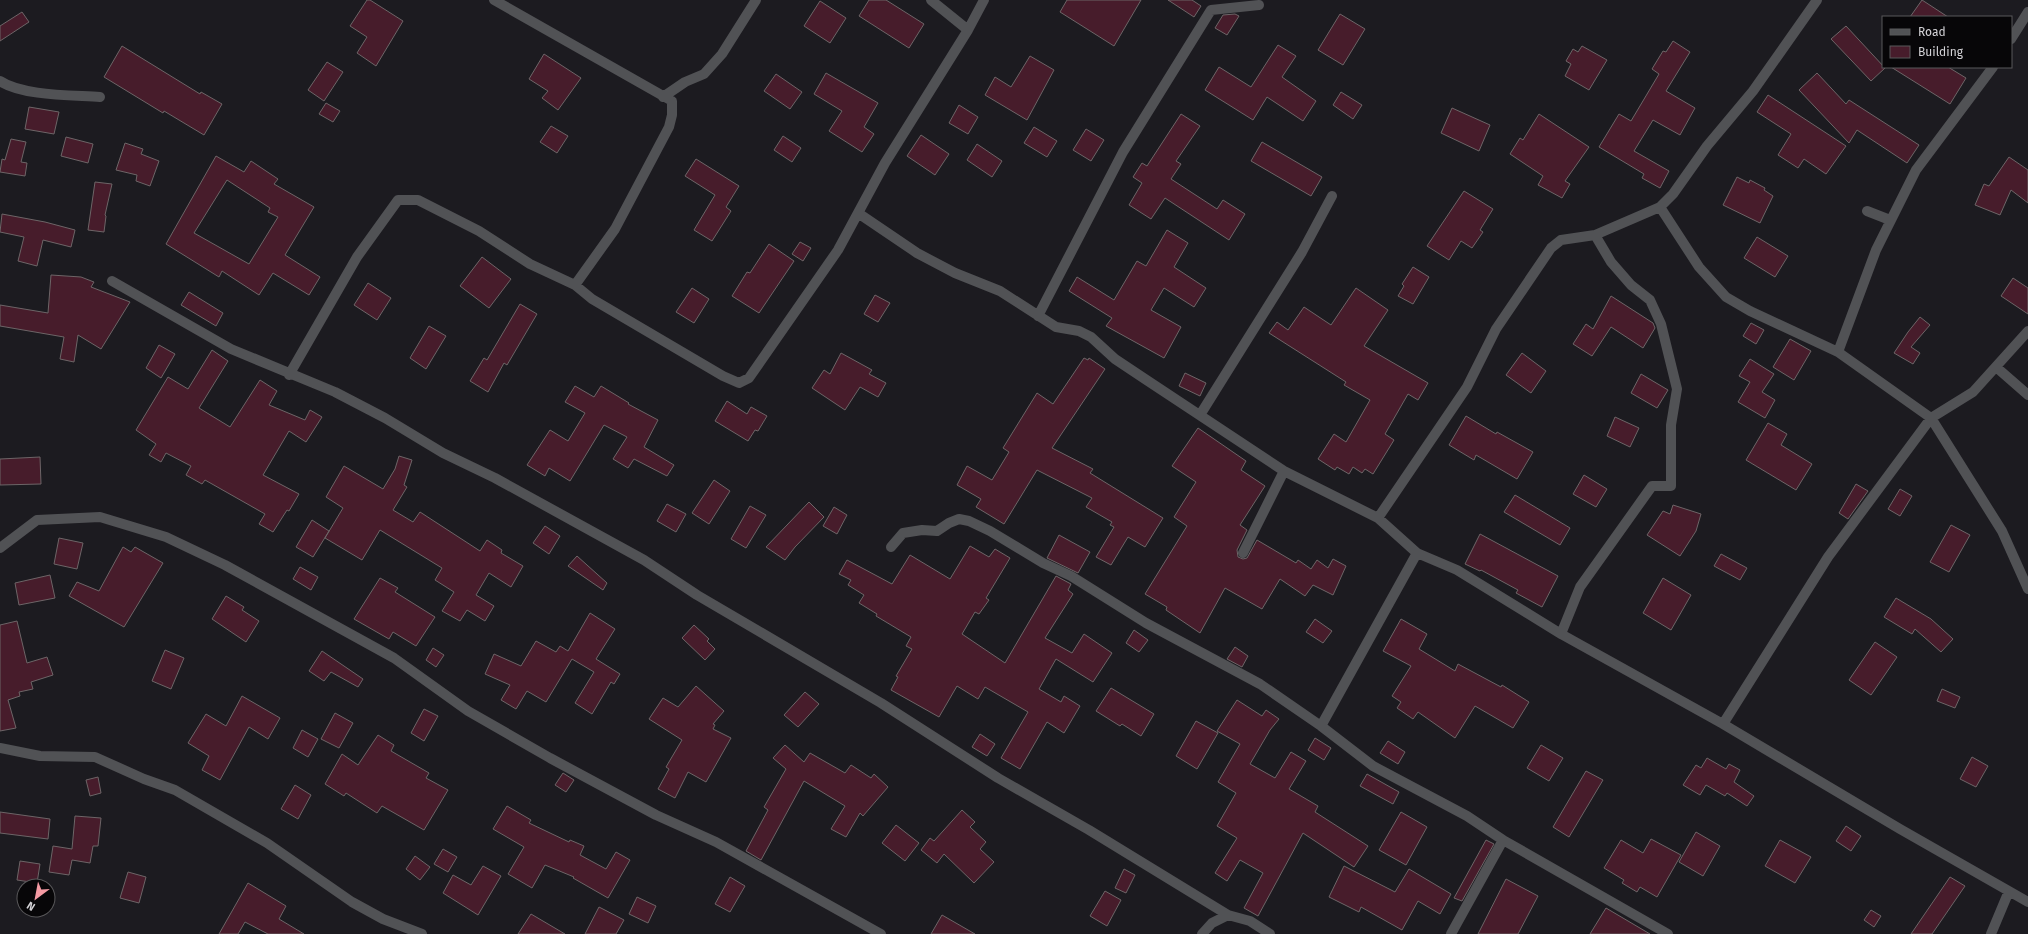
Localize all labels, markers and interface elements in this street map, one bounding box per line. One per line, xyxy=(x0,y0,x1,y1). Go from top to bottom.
legend xyxy=(1882,16,2012,68)
text: Road xyxy=(1918,25,1946,39)
text: Building xyxy=(1918,45,1964,59)
north arrow xyxy=(16,878,56,918)
text: N xyxy=(24,899,38,914)

